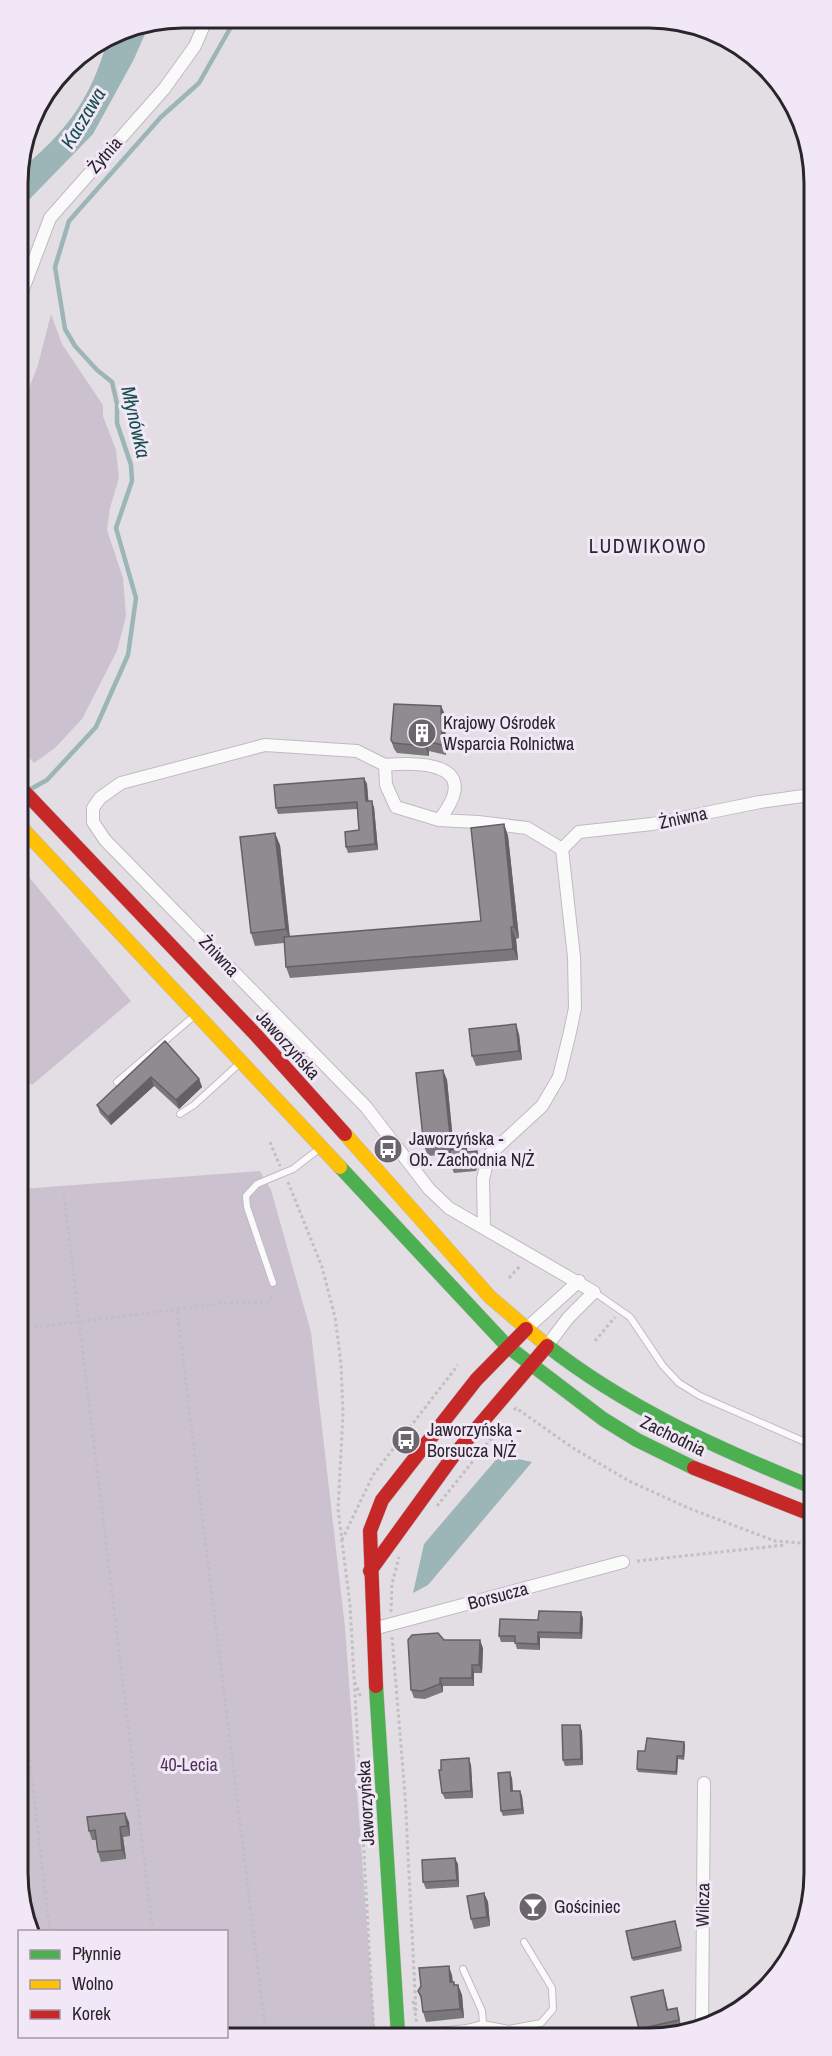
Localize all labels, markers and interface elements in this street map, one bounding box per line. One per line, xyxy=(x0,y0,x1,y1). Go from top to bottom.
water label: Kaczawa xyxy=(54,82,111,153)
street label: Żytnia xyxy=(82,131,128,178)
water label: Młynówka xyxy=(115,383,158,460)
district label: LUDWIKOWO xyxy=(589,532,707,559)
place label: Krajowy Ośrodek Wsparcia Rolnictwa xyxy=(443,710,574,756)
building icon: Krajowy Ośrodek Wsparcia Rolnictwa xyxy=(406,717,438,749)
street label: Żniwna xyxy=(657,800,709,835)
street label: Żniwna xyxy=(194,929,245,982)
street label: Jaworzyńska xyxy=(251,1005,326,1085)
place label: Jaworzyńska - Ob. Zachodnia N/Ż xyxy=(409,1126,535,1172)
bus stop icon: Jaworzyńska - Ob. Zachodnia N/Ż xyxy=(372,1133,404,1165)
street label: Zachodnia xyxy=(636,1409,710,1462)
place label: Jaworzyńska - Borsucza N/Ż xyxy=(427,1417,521,1463)
bus stop icon: Jaworzyńska - Borsucza N/Ż xyxy=(390,1424,422,1456)
street label: Borsucza xyxy=(465,1575,531,1616)
park label: 40-Lecia xyxy=(160,1752,218,1777)
street label: Jaworzyńska xyxy=(351,1760,380,1846)
street label: Wilcza xyxy=(690,1883,715,1927)
bar icon: Gościniec xyxy=(517,1891,549,1923)
place label: Gościniec xyxy=(554,1894,620,1919)
legend xyxy=(18,1930,228,2038)
text: Płynnie xyxy=(72,1941,121,1966)
text: Wolno xyxy=(72,1971,114,1996)
text: Korek xyxy=(72,2001,111,2026)

